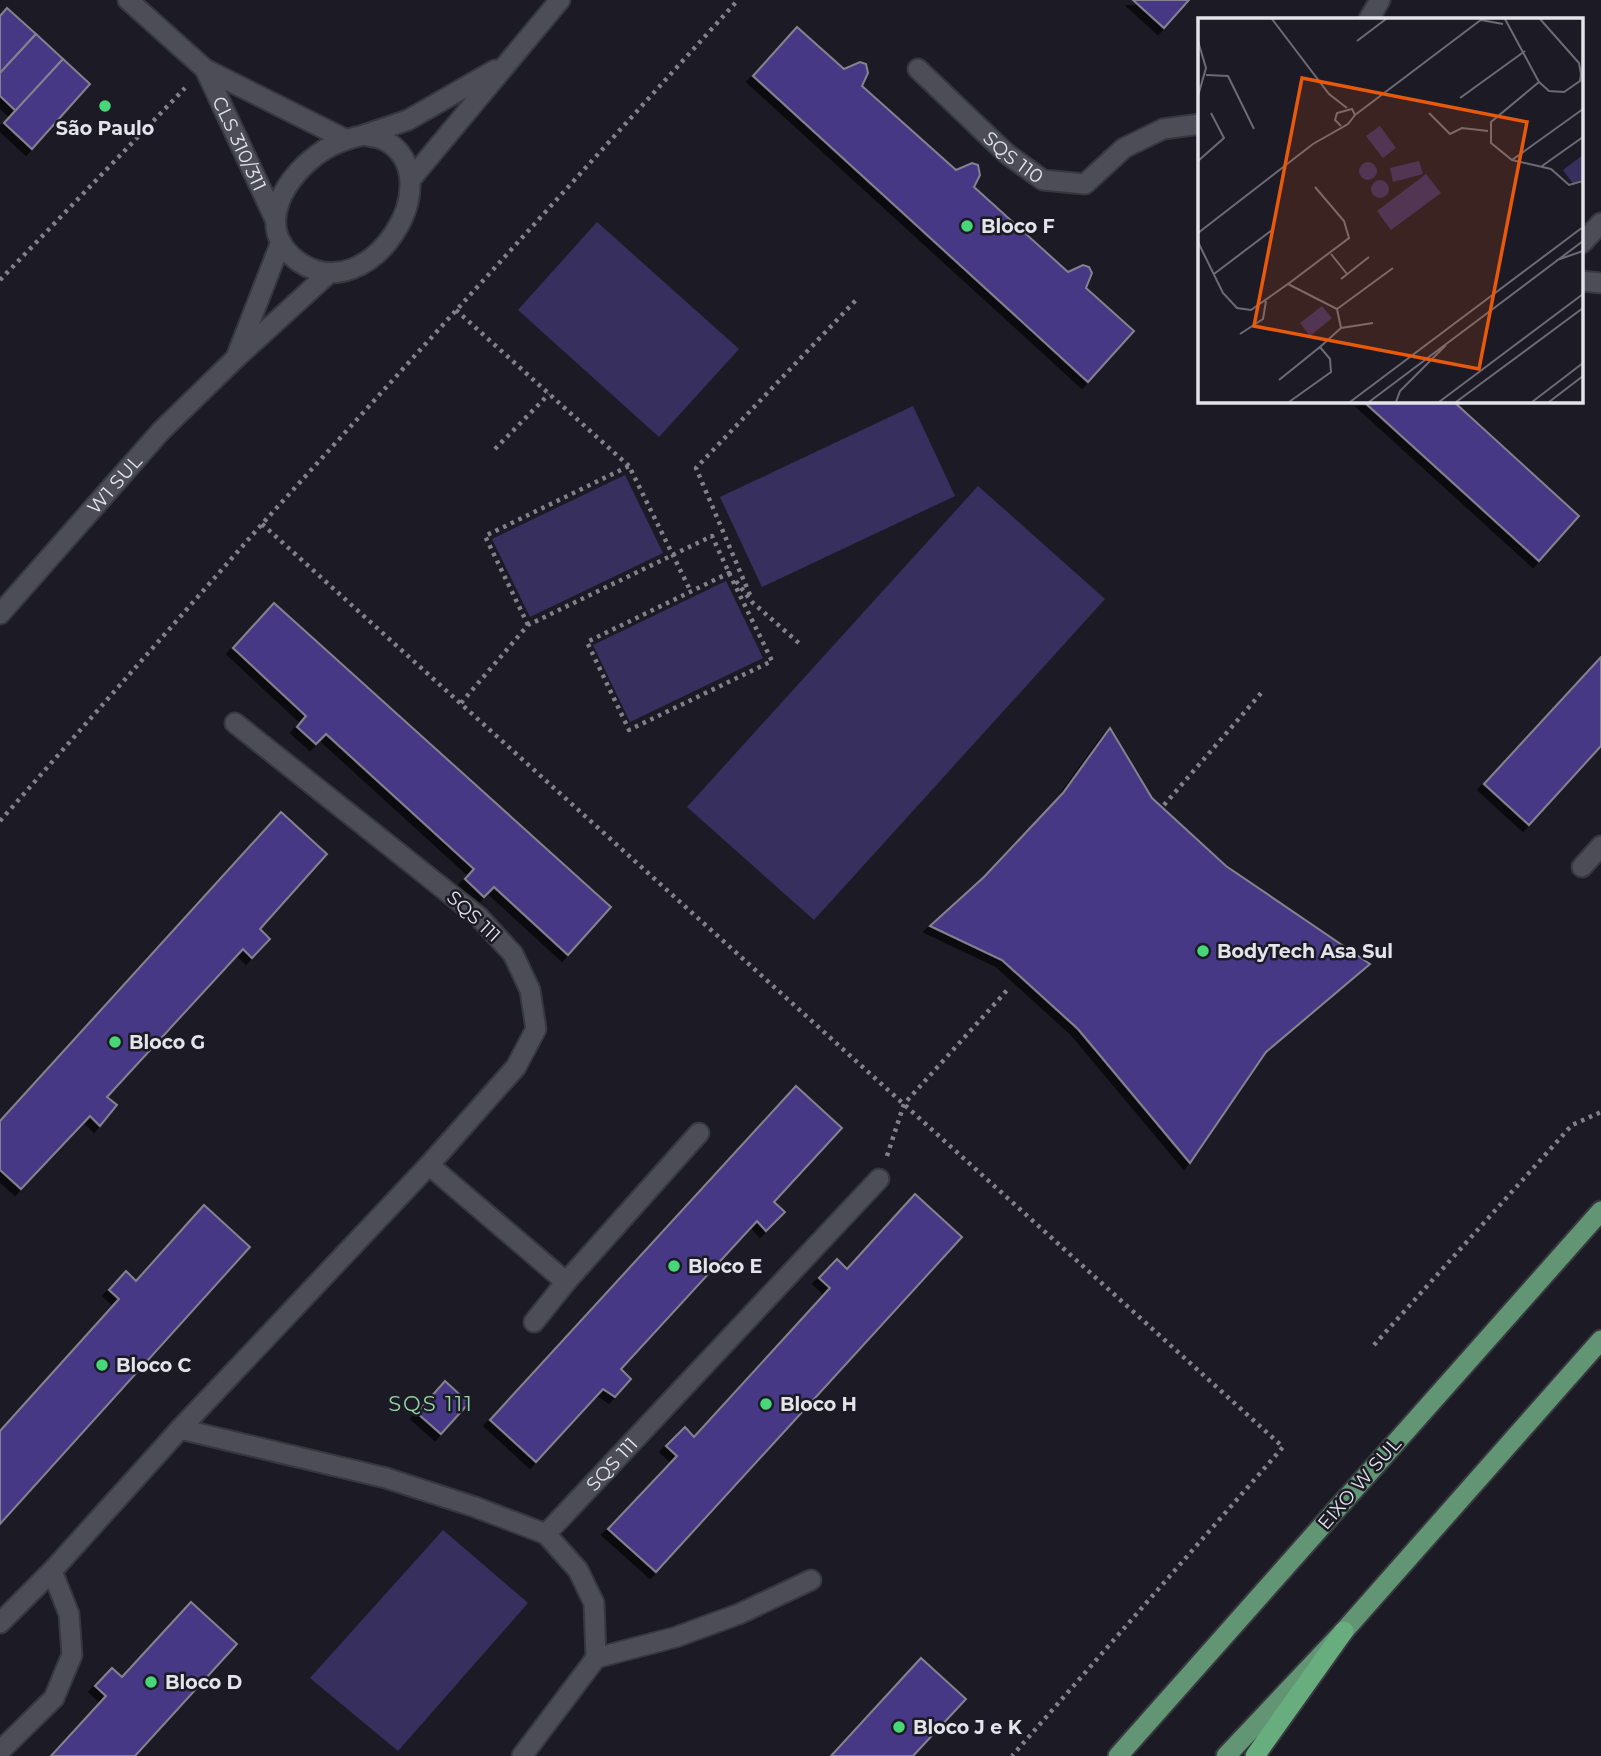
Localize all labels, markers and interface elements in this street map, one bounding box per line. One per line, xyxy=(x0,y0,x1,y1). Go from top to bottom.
inset map xyxy=(1198,18,1584,402)
street label: CLS 310/311 xyxy=(207,93,271,195)
marker: São Paulo xyxy=(97,98,113,114)
place label: São Paulo xyxy=(56,117,154,140)
street label: SQS 110 xyxy=(978,126,1048,188)
place label: Bloco F xyxy=(981,215,1055,238)
marker: Bloco F xyxy=(959,218,975,234)
street label: W1 SUL xyxy=(82,449,147,519)
street label: SQS 111 xyxy=(442,886,505,947)
place label: BodyTech Asa Sul xyxy=(1217,940,1393,963)
marker: BodyTech Asa Sul xyxy=(1195,943,1211,959)
place label: Bloco G xyxy=(129,1031,205,1054)
marker: Bloco G xyxy=(107,1034,123,1050)
place label: Bloco E xyxy=(688,1255,762,1278)
marker: Bloco E xyxy=(666,1258,682,1274)
place label: Bloco C xyxy=(116,1354,192,1377)
marker: Bloco C xyxy=(94,1357,110,1373)
district label: SQS 111 xyxy=(388,1391,474,1416)
place label: Bloco H xyxy=(780,1393,857,1416)
marker: Bloco H xyxy=(758,1396,774,1412)
street label: EIXO W SUL xyxy=(1313,1432,1406,1534)
street label: SQS 111 xyxy=(581,1433,643,1496)
place label: Bloco D xyxy=(165,1671,242,1694)
marker: Bloco D xyxy=(143,1674,159,1690)
place label: Bloco J e K xyxy=(913,1716,1023,1739)
marker: Bloco J e K xyxy=(891,1719,907,1735)

